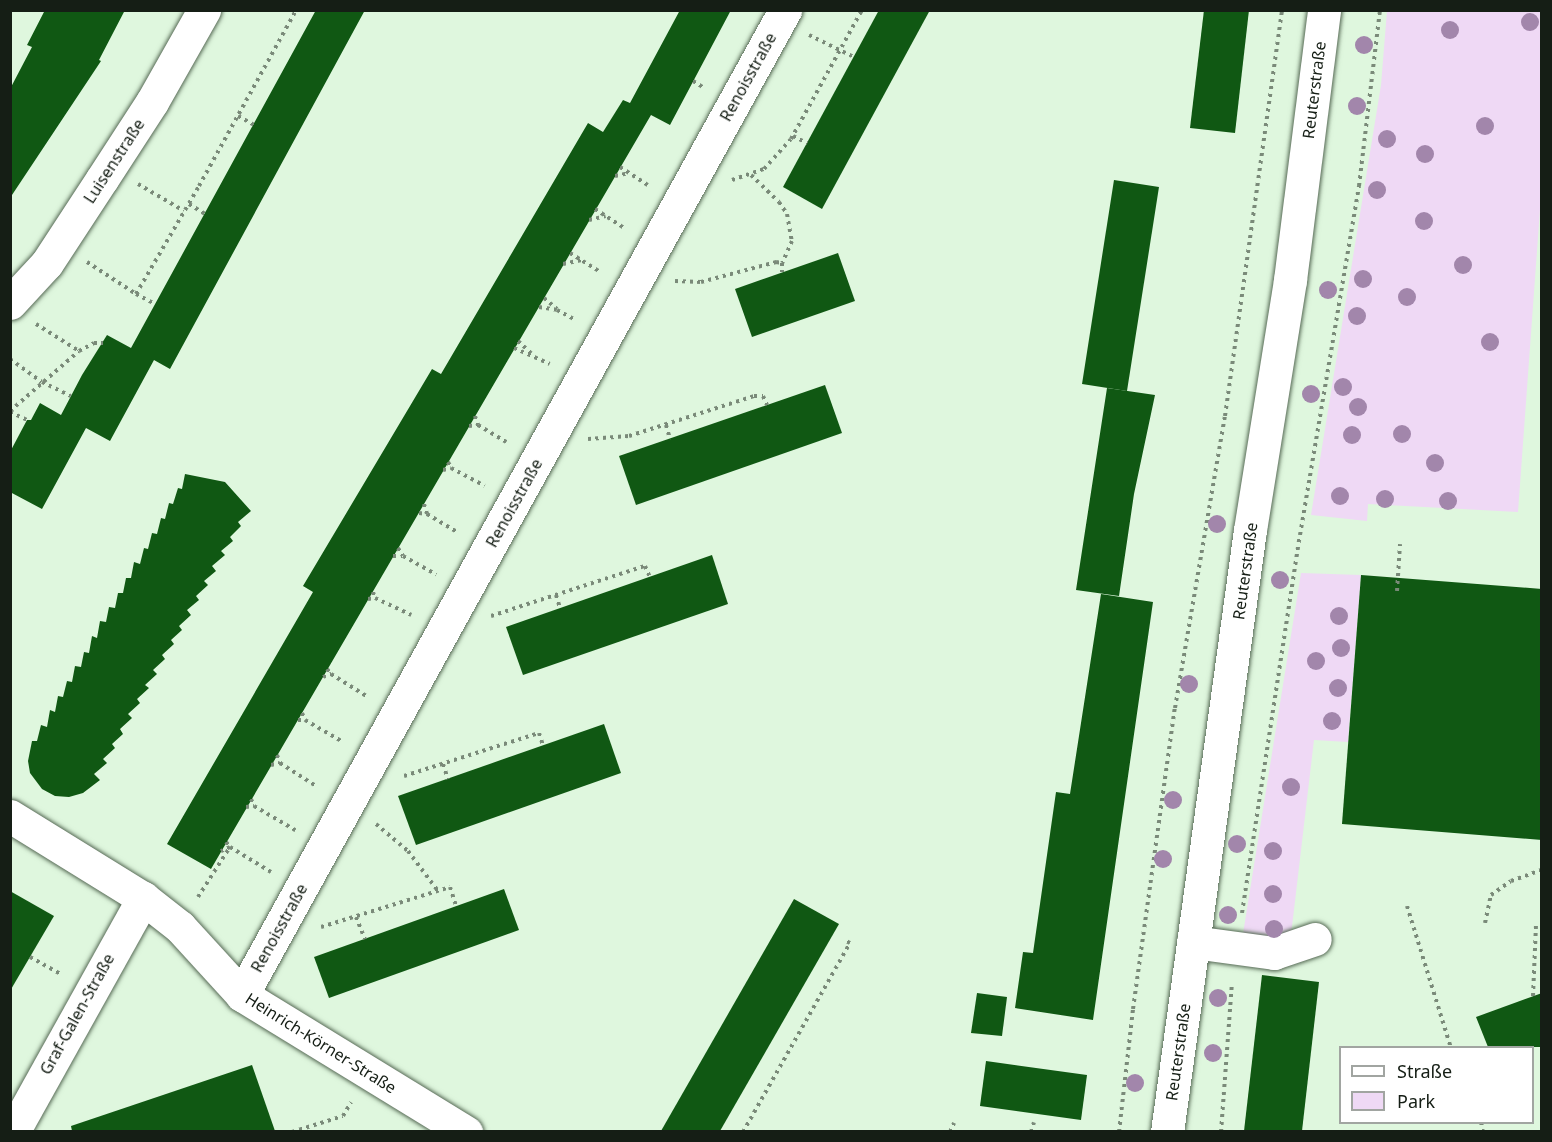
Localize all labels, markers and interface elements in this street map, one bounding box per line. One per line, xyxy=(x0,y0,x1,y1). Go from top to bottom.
street label: Renoisstraße xyxy=(716,29,780,125)
street label: Reuterstraße xyxy=(1298,40,1330,140)
street label: Luisenstraße xyxy=(80,115,148,207)
street label: Renoisstraße xyxy=(482,455,546,551)
street label: Reuterstraße xyxy=(1229,521,1261,621)
street label: Renoisstraße xyxy=(247,880,311,976)
street label: Graf-Galen-Straße xyxy=(36,950,118,1078)
street label: Heinrich-Körner-Straße xyxy=(242,989,400,1097)
street label: Reuterstraße xyxy=(1162,1002,1194,1102)
legend xyxy=(1339,1046,1534,1124)
text: Straße xyxy=(1397,1059,1452,1083)
text: Park xyxy=(1397,1089,1435,1113)

